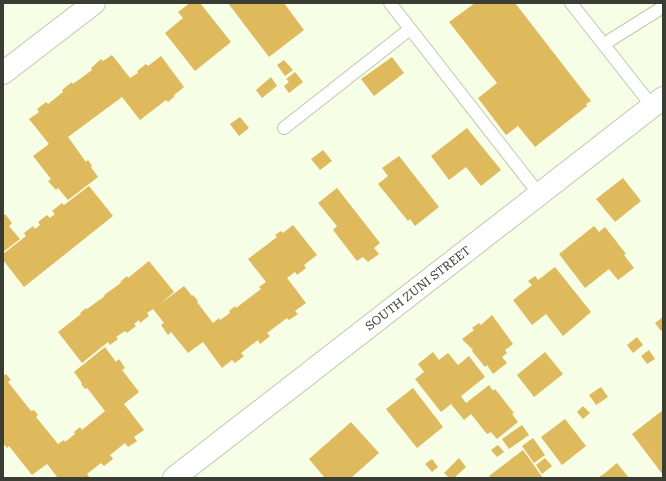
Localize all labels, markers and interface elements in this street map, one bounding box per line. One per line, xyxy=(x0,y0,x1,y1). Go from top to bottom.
street label: SOUTH ZUNI STREET xyxy=(363,243,473,333)

